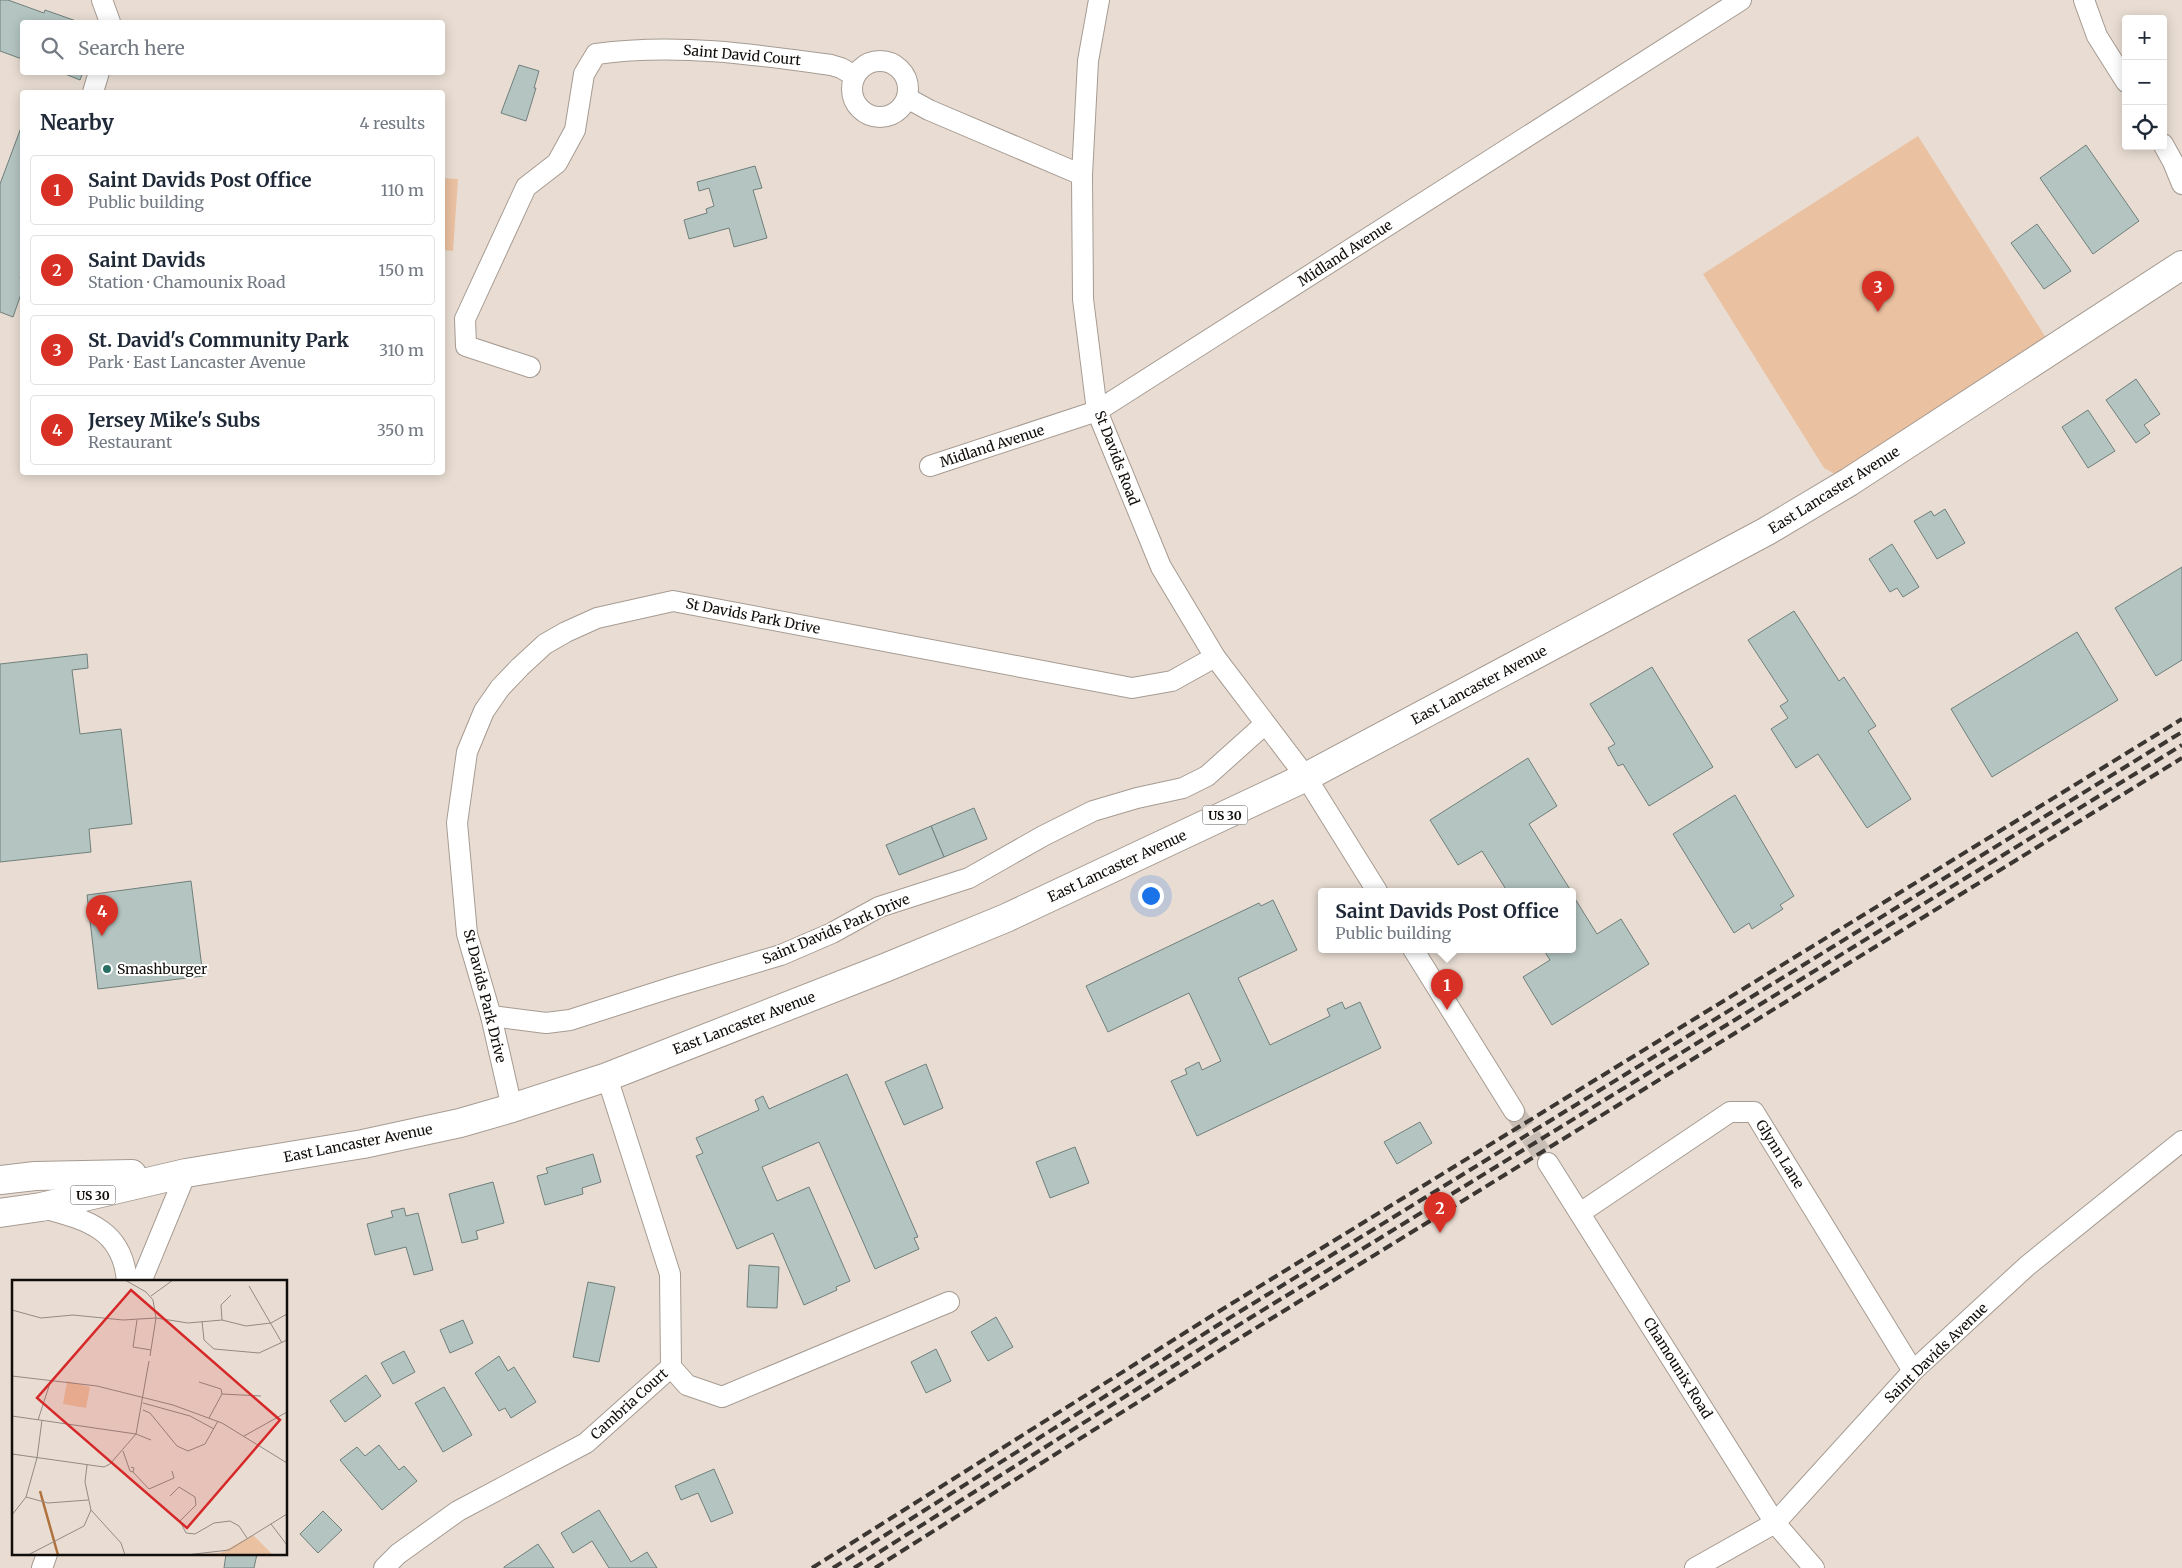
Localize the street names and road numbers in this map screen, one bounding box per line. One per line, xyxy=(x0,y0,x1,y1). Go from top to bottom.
street label: Saint David Court xyxy=(682,41,802,69)
street label: Midland Avenue xyxy=(1294,216,1396,290)
street label: St Davids Road xyxy=(1091,408,1144,508)
street label: Midland Avenue xyxy=(937,421,1047,471)
street label: East Lancaster Avenue xyxy=(1765,442,1903,538)
street label: St Davids Park Drive xyxy=(684,594,822,638)
street label: East Lancaster Avenue xyxy=(1408,642,1550,728)
road number: US 30 xyxy=(1202,806,1248,824)
street label: East Lancaster Avenue xyxy=(1045,826,1189,906)
street label: Saint Davids Park Drive xyxy=(760,890,912,968)
street label: St Davids Park Drive xyxy=(460,927,510,1065)
street label: East Lancaster Avenue xyxy=(670,988,818,1058)
street label: Glynn Lane xyxy=(1752,1116,1808,1192)
street label: East Lancaster Avenue xyxy=(282,1120,434,1166)
road number: US 30 xyxy=(70,1186,116,1204)
street label: Saint Davids Avenue xyxy=(1881,1299,1991,1407)
street label: Chamounix Road xyxy=(1640,1314,1717,1422)
street label: Cambria Court xyxy=(587,1364,672,1444)

